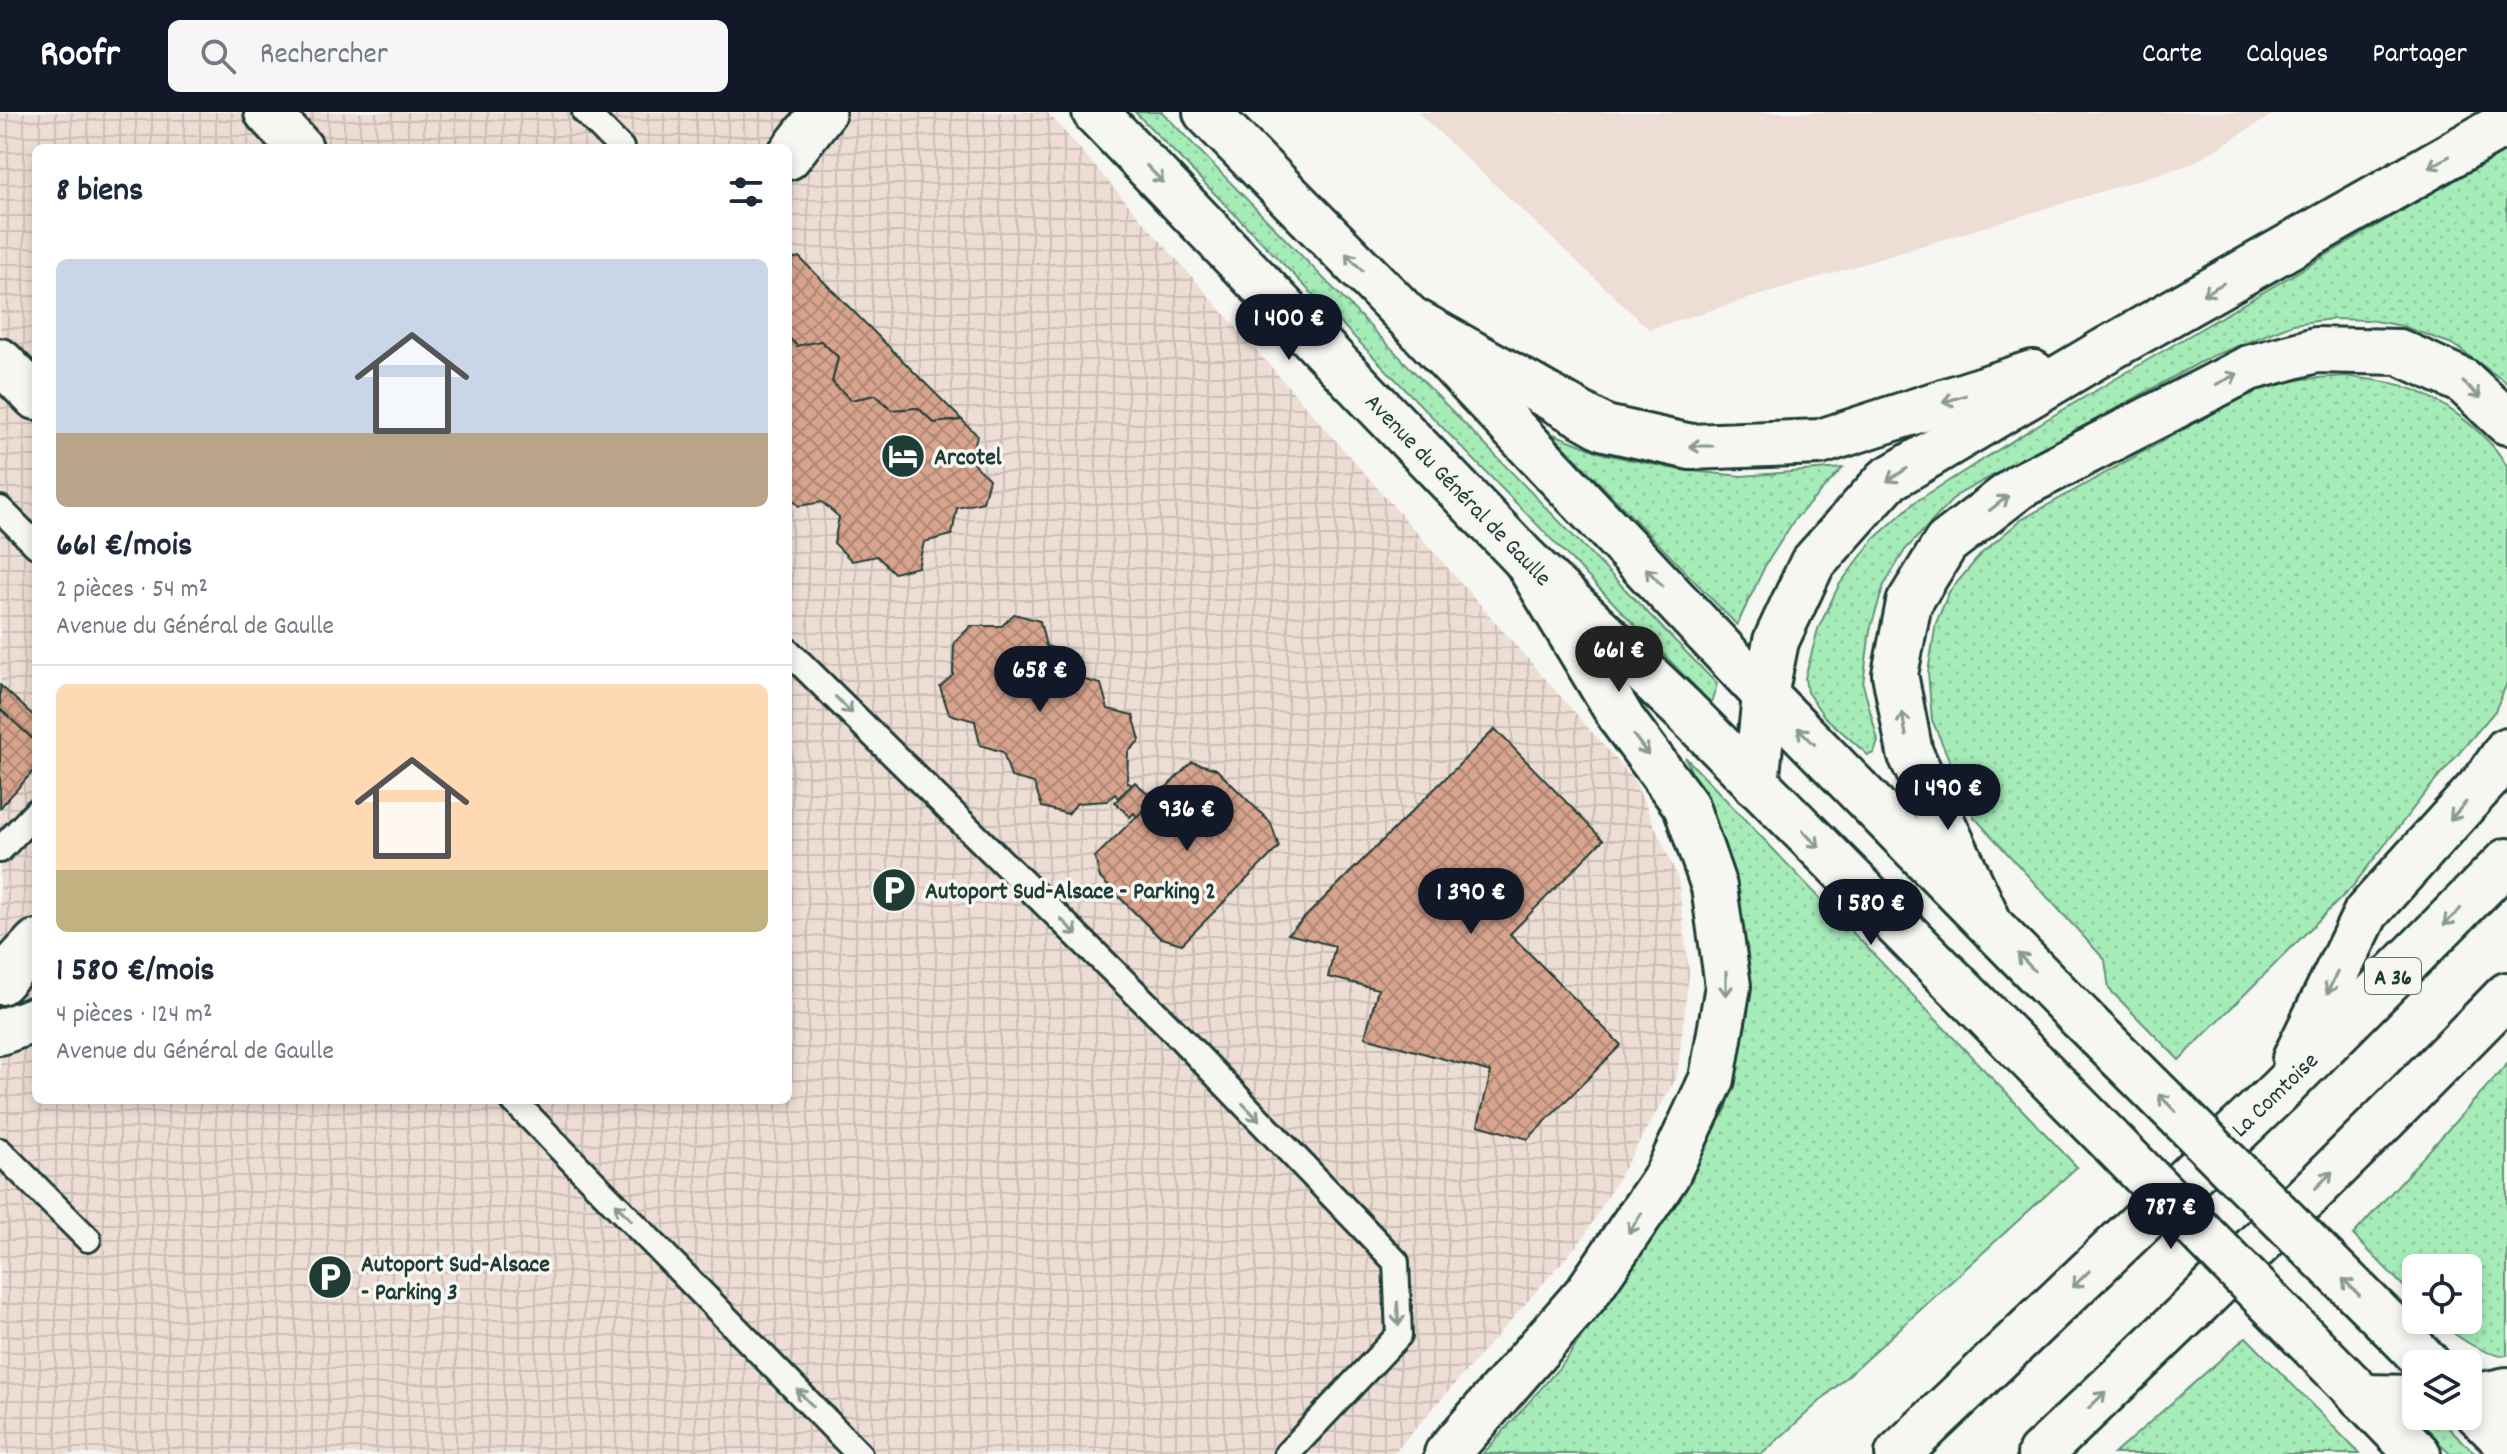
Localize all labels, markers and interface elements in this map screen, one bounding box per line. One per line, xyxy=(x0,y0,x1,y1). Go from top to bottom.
search box xyxy=(168,20,728,92)
text: Roofr xyxy=(40,29,120,84)
icon: search xyxy=(196,34,240,78)
text: Rechercher xyxy=(260,35,388,78)
text: Carte xyxy=(2142,36,2202,76)
text: Calques xyxy=(2246,36,2328,76)
text: Partager xyxy=(2372,36,2467,76)
one-way arrow xyxy=(2428,154,2451,170)
one-way arrow xyxy=(1145,164,1164,184)
text: 8 biens xyxy=(56,168,143,217)
icon: filters xyxy=(724,170,768,214)
one-way arrow xyxy=(1345,253,1364,272)
one-way arrow xyxy=(2201,282,2225,298)
pin: 1 400 € xyxy=(1215,294,1363,362)
text: 1 400 € xyxy=(1253,301,1325,338)
icon: home xyxy=(340,311,484,455)
one-way arrow xyxy=(2215,371,2238,387)
one-way arrow xyxy=(2462,380,2482,398)
street label: Avenue du Général de Gaulle xyxy=(1356,387,1558,595)
one-way arrow xyxy=(1941,392,1966,407)
hotel icon: Arcotel xyxy=(879,432,927,480)
one-way arrow xyxy=(1688,438,1715,454)
place label: Arcotel xyxy=(934,442,1002,476)
one-way arrow xyxy=(1886,467,1908,483)
one-way arrow xyxy=(1988,494,2009,512)
text: 661 €/mois xyxy=(56,523,192,572)
one-way arrow xyxy=(1645,568,1664,588)
text: 2 pièces · 54 m² xyxy=(56,572,208,609)
text: Avenue du Général de Gaulle xyxy=(56,609,334,646)
pin: 661 € xyxy=(1563,626,1675,694)
text: 661 € xyxy=(1593,633,1645,670)
pin: 658 € xyxy=(984,646,1096,714)
text: 658 € xyxy=(1012,653,1068,690)
one-way arrow xyxy=(834,696,854,715)
one-way arrow xyxy=(1896,712,1911,738)
one-way arrow xyxy=(1797,727,1816,746)
one-way arrow xyxy=(1633,733,1649,755)
icon: home xyxy=(340,736,484,880)
pin: 1 490 € xyxy=(1874,764,2022,832)
text: 1 490 € xyxy=(1914,771,1982,808)
pin: 936 € xyxy=(1131,785,1243,853)
text: 936 € xyxy=(1159,792,1215,829)
one-way arrow xyxy=(2449,800,2467,820)
one-way arrow xyxy=(1801,829,1820,848)
parking icon: Autoport Sud-Alsace - Parking 2 xyxy=(870,866,918,914)
pin: 1 390 € xyxy=(1397,868,1545,936)
text: 1 390 € xyxy=(1436,875,1506,912)
place label: Autoport Sud-Alsace - Parking 2 xyxy=(925,876,1216,910)
pin: 1 580 € xyxy=(1797,879,1945,947)
text: 1 580 € xyxy=(1837,886,1905,923)
one-way arrow xyxy=(2442,907,2462,926)
one-way arrow xyxy=(1059,917,1078,936)
text: 1 580 €/mois xyxy=(56,948,215,997)
one-way arrow xyxy=(2017,952,2036,972)
road number: A 36 xyxy=(2365,958,2421,994)
one-way arrow xyxy=(1718,970,1734,997)
one-way arrow xyxy=(2323,971,2338,994)
text: 4 pièces · 124 m² xyxy=(56,997,213,1034)
text: Avenue du Général de Gaulle xyxy=(56,1034,334,1071)
street label: La Comtoise xyxy=(2225,1046,2328,1147)
one-way arrow xyxy=(2157,1094,2177,1113)
one-way arrow xyxy=(1242,1102,1261,1122)
one-way arrow xyxy=(2314,1171,2333,1190)
pin: 787 € xyxy=(2115,1183,2227,1251)
text: 787 € xyxy=(2146,1190,2196,1227)
one-way arrow xyxy=(614,1203,633,1222)
one-way arrow xyxy=(1626,1211,1643,1233)
place label: Autoport Sud-Alsace - Parking 3 xyxy=(361,1249,550,1311)
parking icon: Autoport Sud-Alsace - Parking 3 xyxy=(306,1253,354,1301)
map controls xyxy=(2402,1254,2482,1430)
button: locate xyxy=(2402,1254,2482,1334)
one-way arrow xyxy=(2071,1270,2091,1288)
one-way arrow xyxy=(2342,1278,2361,1297)
one-way arrow xyxy=(1391,1300,1406,1327)
button: layers xyxy=(2402,1350,2482,1430)
one-way arrow xyxy=(796,1389,815,1408)
one-way arrow xyxy=(2087,1391,2107,1410)

